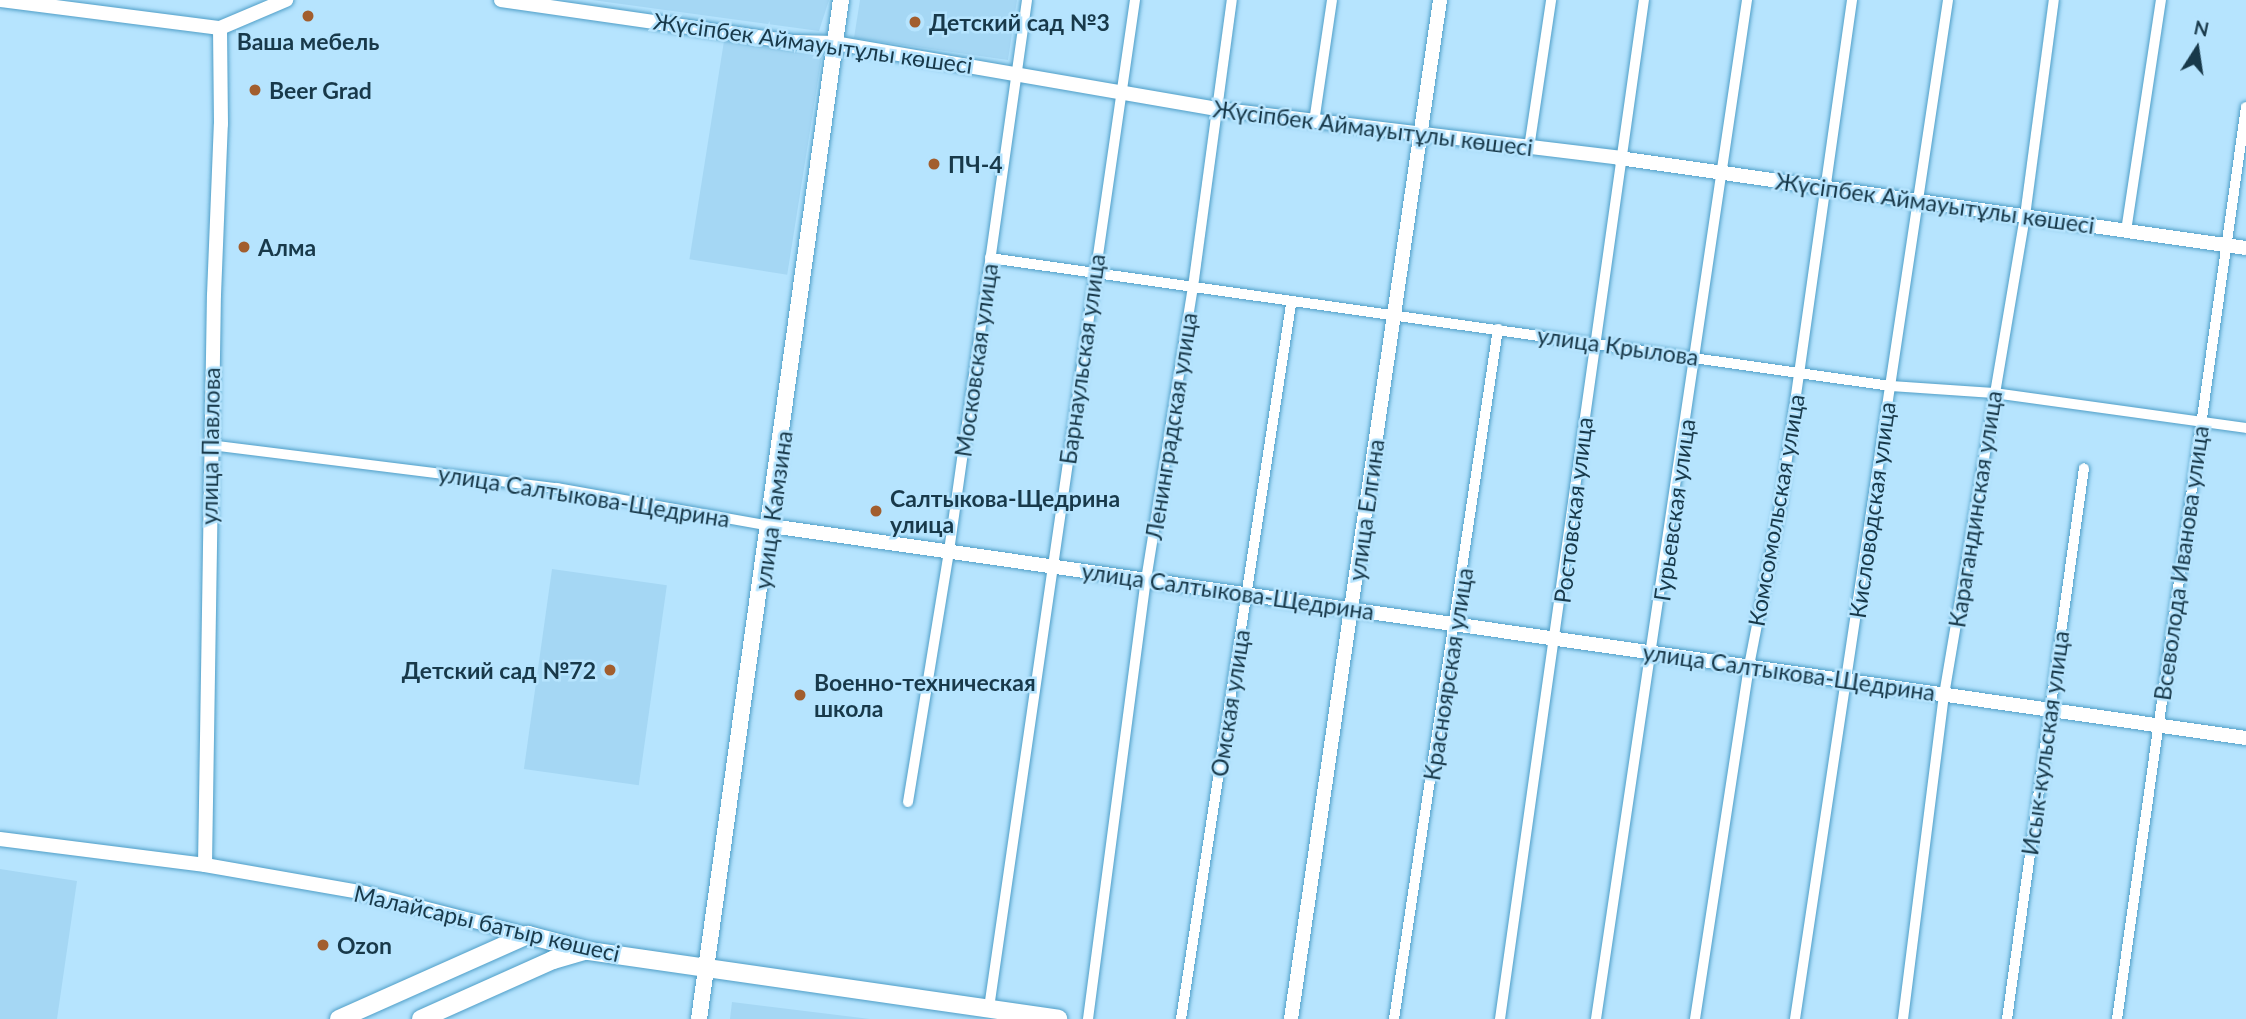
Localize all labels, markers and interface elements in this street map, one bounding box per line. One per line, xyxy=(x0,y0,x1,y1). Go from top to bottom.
street label: Жүсіпбек Аймауытұлы көшесі xyxy=(652,7,974,79)
marker: Ваша мебель xyxy=(300,8,316,24)
place label: Детский сад №3 xyxy=(929,8,1110,36)
marker: Детский сад №3 xyxy=(907,14,923,30)
north arrow xyxy=(2162,14,2232,84)
text: N xyxy=(2192,15,2211,41)
place label: Ваша мебель xyxy=(237,27,379,55)
place label: Beer Grad xyxy=(269,76,372,104)
marker: Beer Grad xyxy=(247,82,263,98)
street label: Жүсіпбек Аймауытұлы көшесі xyxy=(1211,95,1535,161)
place label: ПЧ-4 xyxy=(948,150,1003,178)
marker: ПЧ-4 xyxy=(926,156,942,172)
street label: Жүсіпбек Аймауытұлы көшесі xyxy=(1774,167,2096,239)
place label: Алма xyxy=(258,233,316,261)
marker: Алма xyxy=(236,239,252,255)
street label: Барнаульская улица xyxy=(1054,252,1110,466)
street label: Московская улица xyxy=(949,261,1003,459)
street label: Ленинградская улица xyxy=(1139,310,1203,542)
street label: улица Крылова xyxy=(1535,321,1701,371)
street label: улица Павлова xyxy=(195,367,225,525)
street label: Карагандинская улица xyxy=(1943,389,2007,629)
street label: Комсомольская улица xyxy=(1742,392,1810,628)
street label: Кисловодская улица xyxy=(1843,400,1901,620)
street label: Ростовская улица xyxy=(1548,415,1598,605)
street label: Гурьевская улица xyxy=(1648,417,1700,603)
street label: Всеволода Иванова улица xyxy=(2148,424,2214,702)
street label: улица Камзина xyxy=(748,429,798,591)
street label: улица Елгина xyxy=(1342,437,1390,583)
street label: улица Салтыкова-Щедрина xyxy=(436,459,732,533)
place label: Салтыкова-Щедрина улица xyxy=(890,484,1120,538)
marker: Салтыкова-Щедрина улица xyxy=(868,503,884,519)
street label: улица Салтыкова-Щедрина xyxy=(1080,557,1376,625)
street label: Красноярская улица xyxy=(1418,566,1478,782)
street label: Омская улица xyxy=(1205,627,1255,779)
street label: Исык-кульская улица xyxy=(2016,629,2074,857)
street label: улица Салтыкова-Щедрина xyxy=(1641,638,1937,706)
place label: Детский сад №72 xyxy=(402,656,596,684)
marker: Детский сад №72 xyxy=(602,662,618,678)
place label: Военно-техническая школа xyxy=(814,668,1036,722)
marker: Военно-техническая школа xyxy=(792,687,808,703)
street label: Малайсары батыр көшесі xyxy=(351,879,623,967)
place label: Ozon xyxy=(337,931,392,959)
marker: Ozon xyxy=(315,937,331,953)

